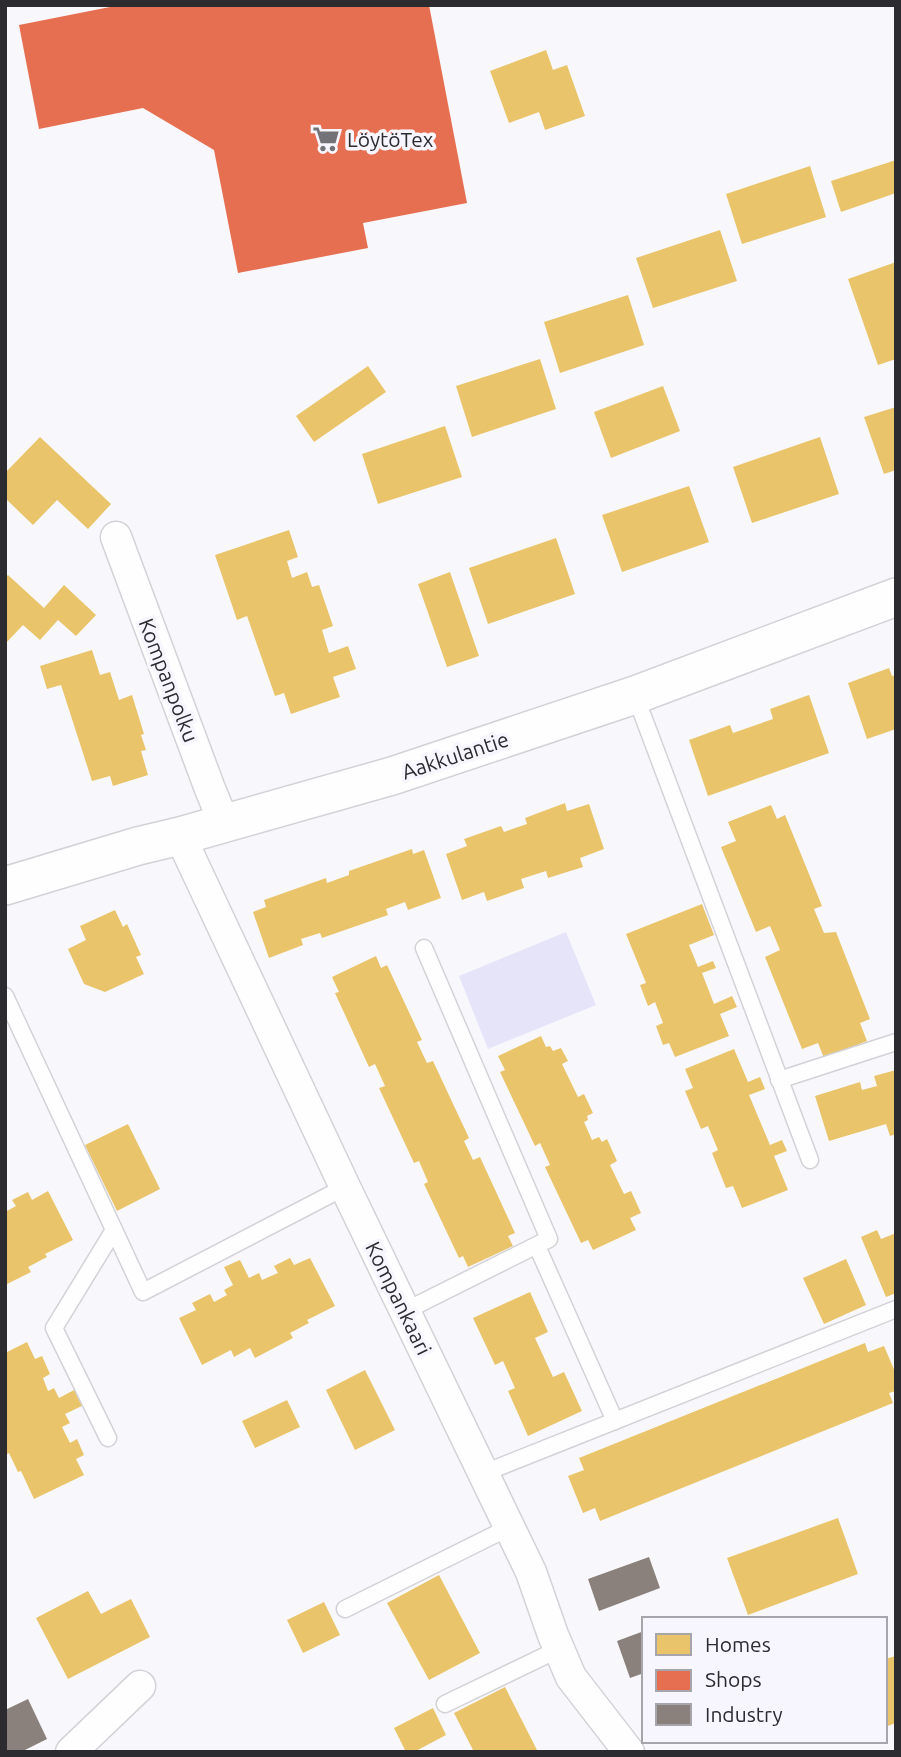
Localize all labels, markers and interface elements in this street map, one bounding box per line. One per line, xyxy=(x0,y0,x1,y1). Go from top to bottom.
supermarket icon: LöytöTex xyxy=(311,124,341,154)
place label: LöytöTex xyxy=(347,127,434,151)
street label: Kompanpolku xyxy=(134,615,204,745)
street label: Aakkulantie xyxy=(399,726,511,784)
street label: Kompankaari xyxy=(361,1237,437,1359)
legend xyxy=(642,1617,887,1743)
text: Homes xyxy=(705,1632,771,1656)
text: Shops xyxy=(705,1667,762,1691)
text: Industry xyxy=(705,1702,783,1726)

